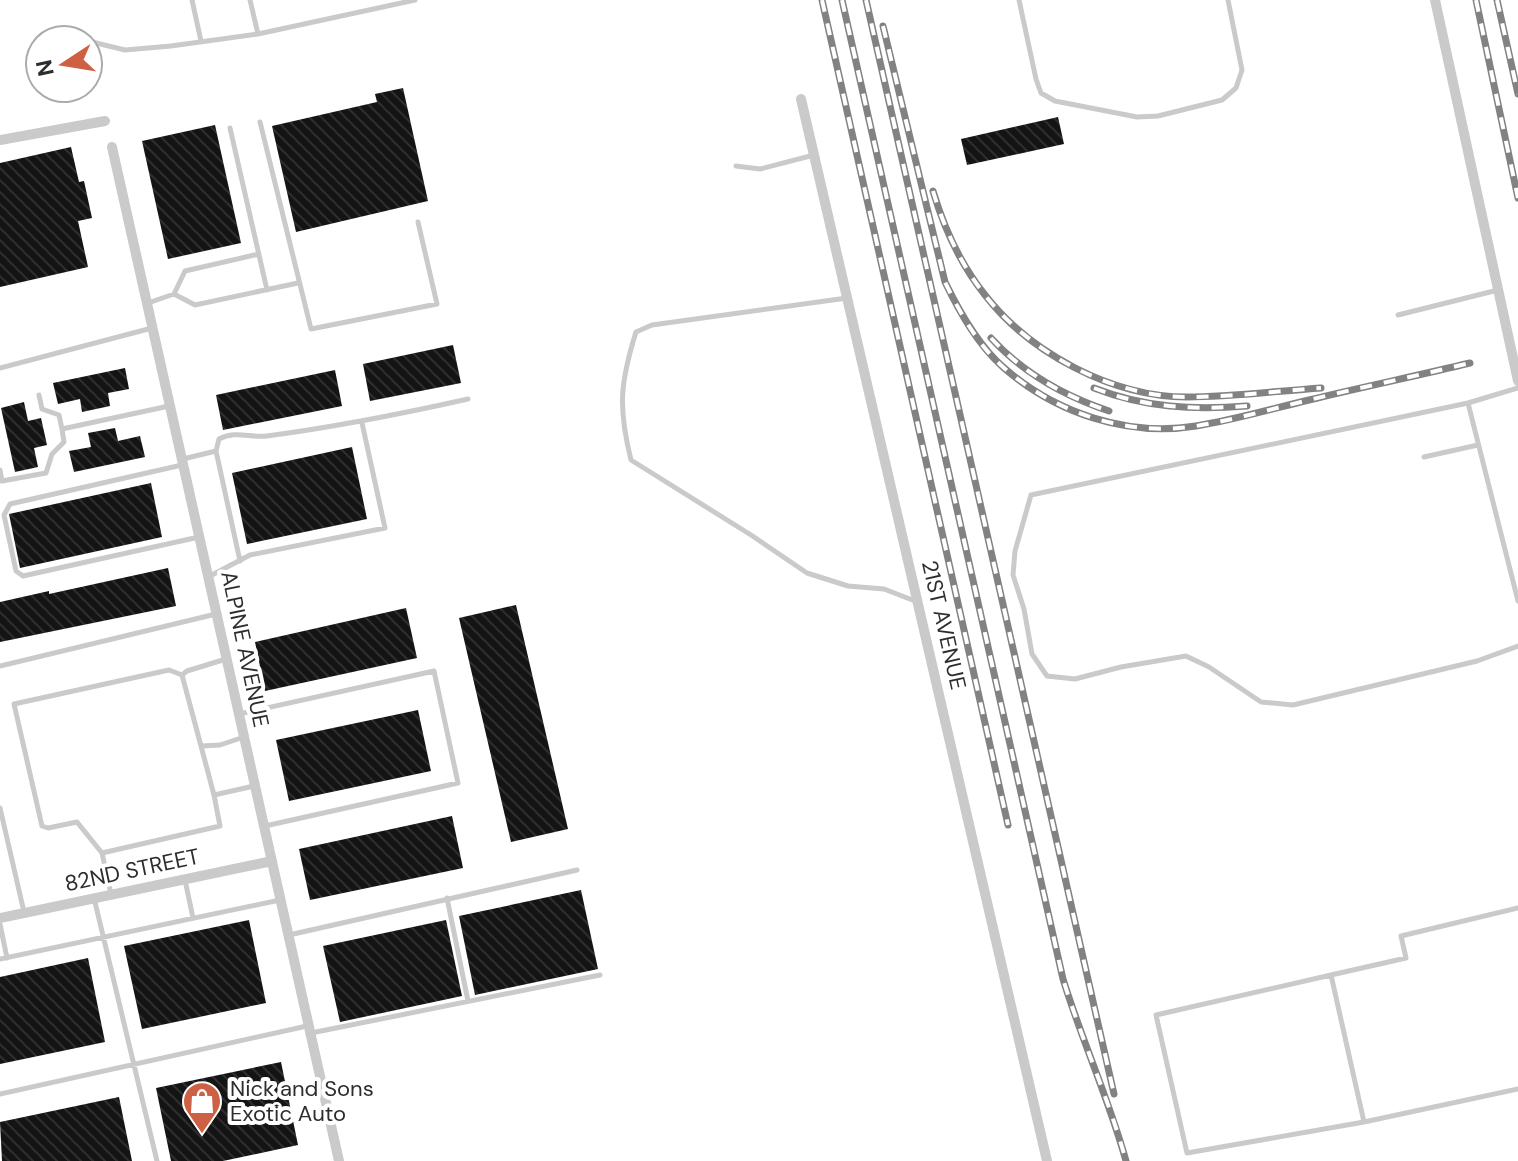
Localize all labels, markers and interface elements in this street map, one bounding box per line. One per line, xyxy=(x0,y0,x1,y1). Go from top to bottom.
north arrow xyxy=(24,24,104,104)
text: N xyxy=(29,57,61,79)
street label: 21ST AVENUE xyxy=(915,558,973,692)
street label: ALPINE AVENUE xyxy=(214,568,276,730)
street label: 82ND STREET xyxy=(62,842,202,898)
place label: Nick and Sons Exotic Auto xyxy=(230,1074,374,1128)
shop icon: Nick and Sons Exotic Auto xyxy=(181,1080,223,1135)

